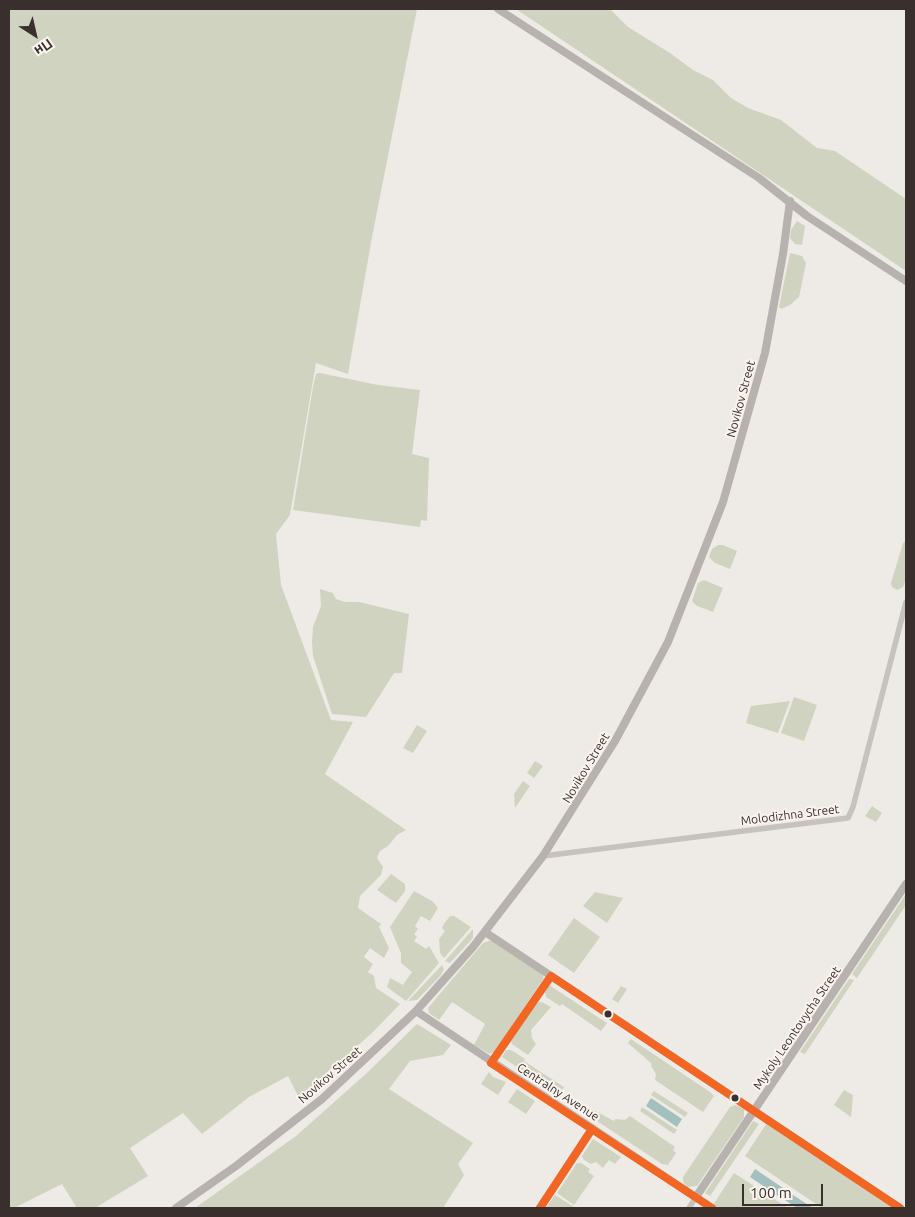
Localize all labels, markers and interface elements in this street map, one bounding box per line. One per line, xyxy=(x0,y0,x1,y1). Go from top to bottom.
north arrow xyxy=(10,10,60,60)
text: Пн xyxy=(32,35,56,59)
street label: Novikov Street xyxy=(724,359,758,439)
street label: Novikov Street xyxy=(559,730,613,806)
street label: Molodizhna Street xyxy=(740,802,840,828)
street label: Mykoly Leontovycha Street xyxy=(750,964,844,1092)
unlabelled marker xyxy=(603,1009,613,1019)
street label: Novikov Street xyxy=(295,1044,365,1106)
street label: Centralny Avenue xyxy=(514,1060,602,1124)
unlabelled marker xyxy=(730,1093,740,1103)
scale bar xyxy=(745,1174,826,1206)
text: 100 m xyxy=(750,1184,792,1201)

